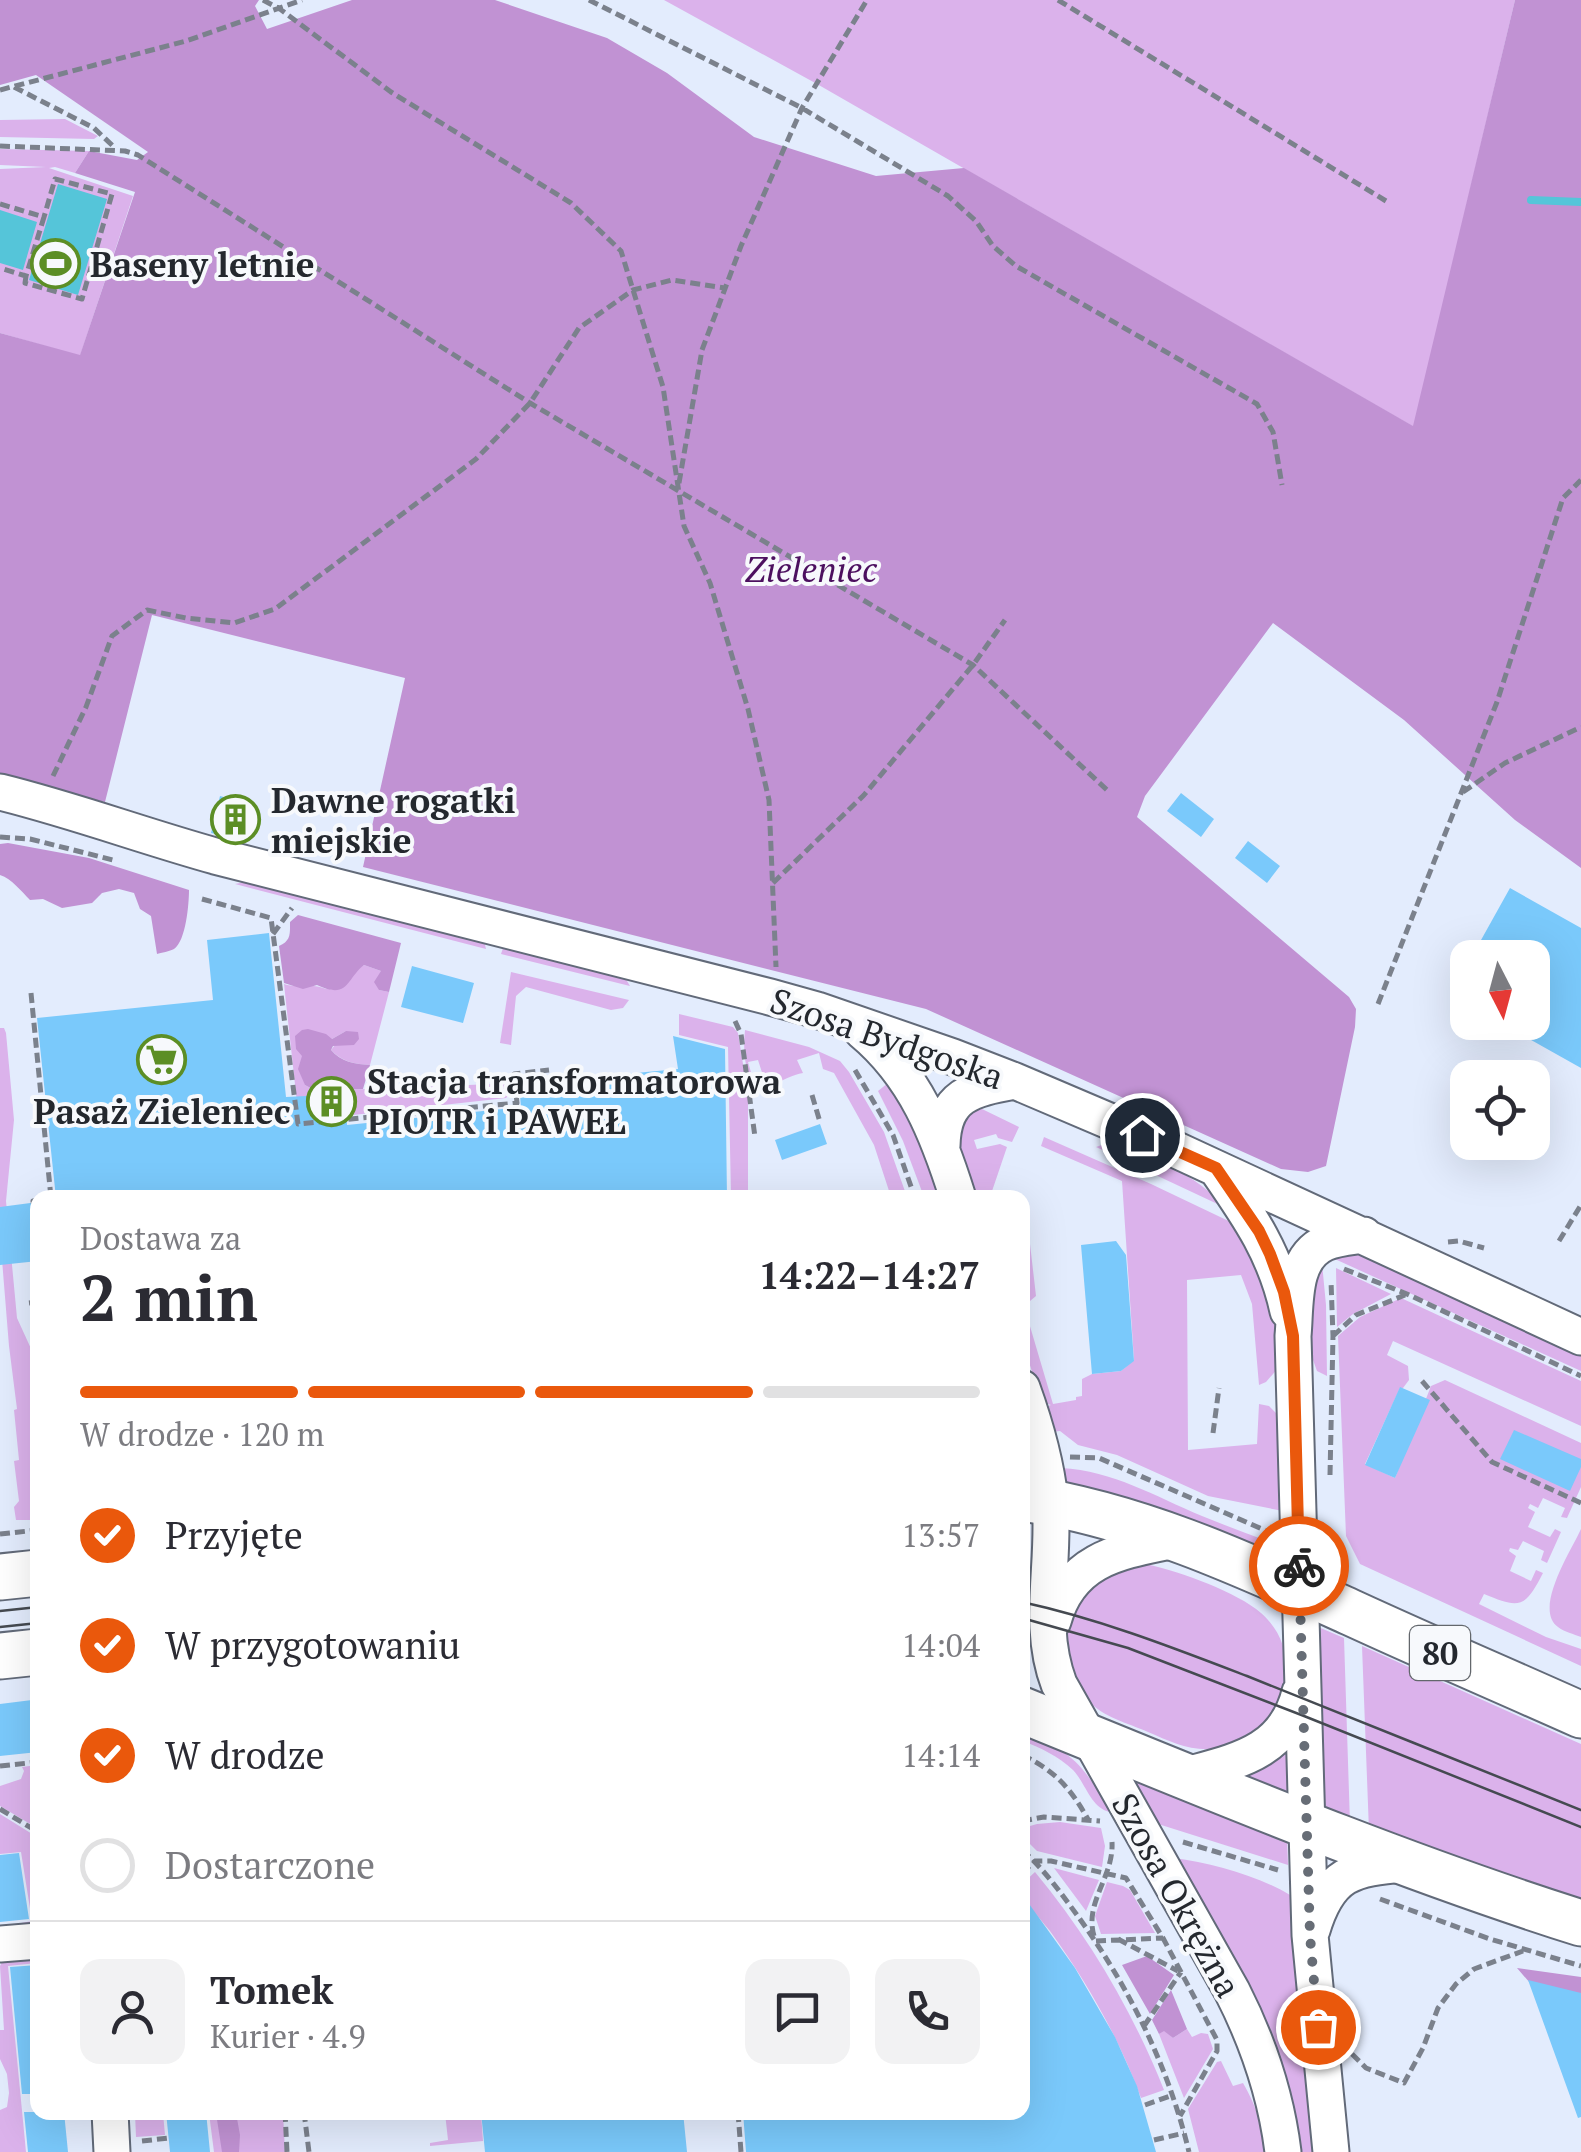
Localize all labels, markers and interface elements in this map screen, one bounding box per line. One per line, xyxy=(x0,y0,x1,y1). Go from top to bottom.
sports icon: Baseny letnie xyxy=(29,238,81,290)
place label: Baseny letnie xyxy=(90,241,315,287)
park label: Zieleniec xyxy=(745,546,878,592)
place label: Dawne rogatki miejskie xyxy=(271,777,516,863)
building icon: Dawne rogatki miejskie xyxy=(210,794,262,846)
north arrow xyxy=(1450,940,1550,1040)
map controls xyxy=(1450,940,1550,1160)
street label: Szosa Bydgoska xyxy=(764,977,1010,1099)
supermarket icon: Pasaż Zieleniec xyxy=(136,1033,188,1085)
place label: Stacja transformatorowa PIOTR i PAWEŁ xyxy=(367,1058,781,1144)
button: locate xyxy=(1450,1060,1550,1160)
building icon: Stacja transformatorowa PIOTR i PAWEŁ xyxy=(306,1075,358,1127)
place label: Pasaż Zieleniec xyxy=(33,1088,291,1134)
pin xyxy=(1100,1093,1185,1178)
icon: home xyxy=(1115,1108,1170,1163)
text: Dostawa za xyxy=(80,1217,241,1259)
text: 14:22–14:27 xyxy=(758,1250,980,1300)
text: 2 min xyxy=(80,1253,258,1340)
text: W drodze · 120 m xyxy=(80,1413,324,1455)
icon: check xyxy=(80,1508,135,1563)
text: Przyjęte xyxy=(165,1510,303,1560)
text: 13:57 xyxy=(901,1514,980,1556)
courier xyxy=(1249,1516,1349,1616)
icon: bike xyxy=(1272,1539,1327,1594)
icon: check xyxy=(80,1618,135,1673)
text: W przygotowaniu xyxy=(165,1620,460,1670)
text: 14:04 xyxy=(901,1624,980,1666)
road number: 80 xyxy=(1410,1626,1470,1680)
icon: check xyxy=(80,1728,135,1783)
text: W drodze xyxy=(165,1730,325,1780)
text: 14:14 xyxy=(901,1734,980,1776)
street label: Szosa Okrężna xyxy=(1102,1785,1252,2005)
text: Dostarczone xyxy=(165,1840,375,1890)
button: person xyxy=(80,1959,185,2064)
button: chat xyxy=(745,1959,850,2064)
button: phone xyxy=(875,1959,980,2064)
text: Tomek xyxy=(210,1965,334,2015)
pin xyxy=(1276,1985,1361,2070)
icon: bag xyxy=(1291,2000,1346,2055)
text: Kurier · 4.9 xyxy=(210,2015,366,2057)

